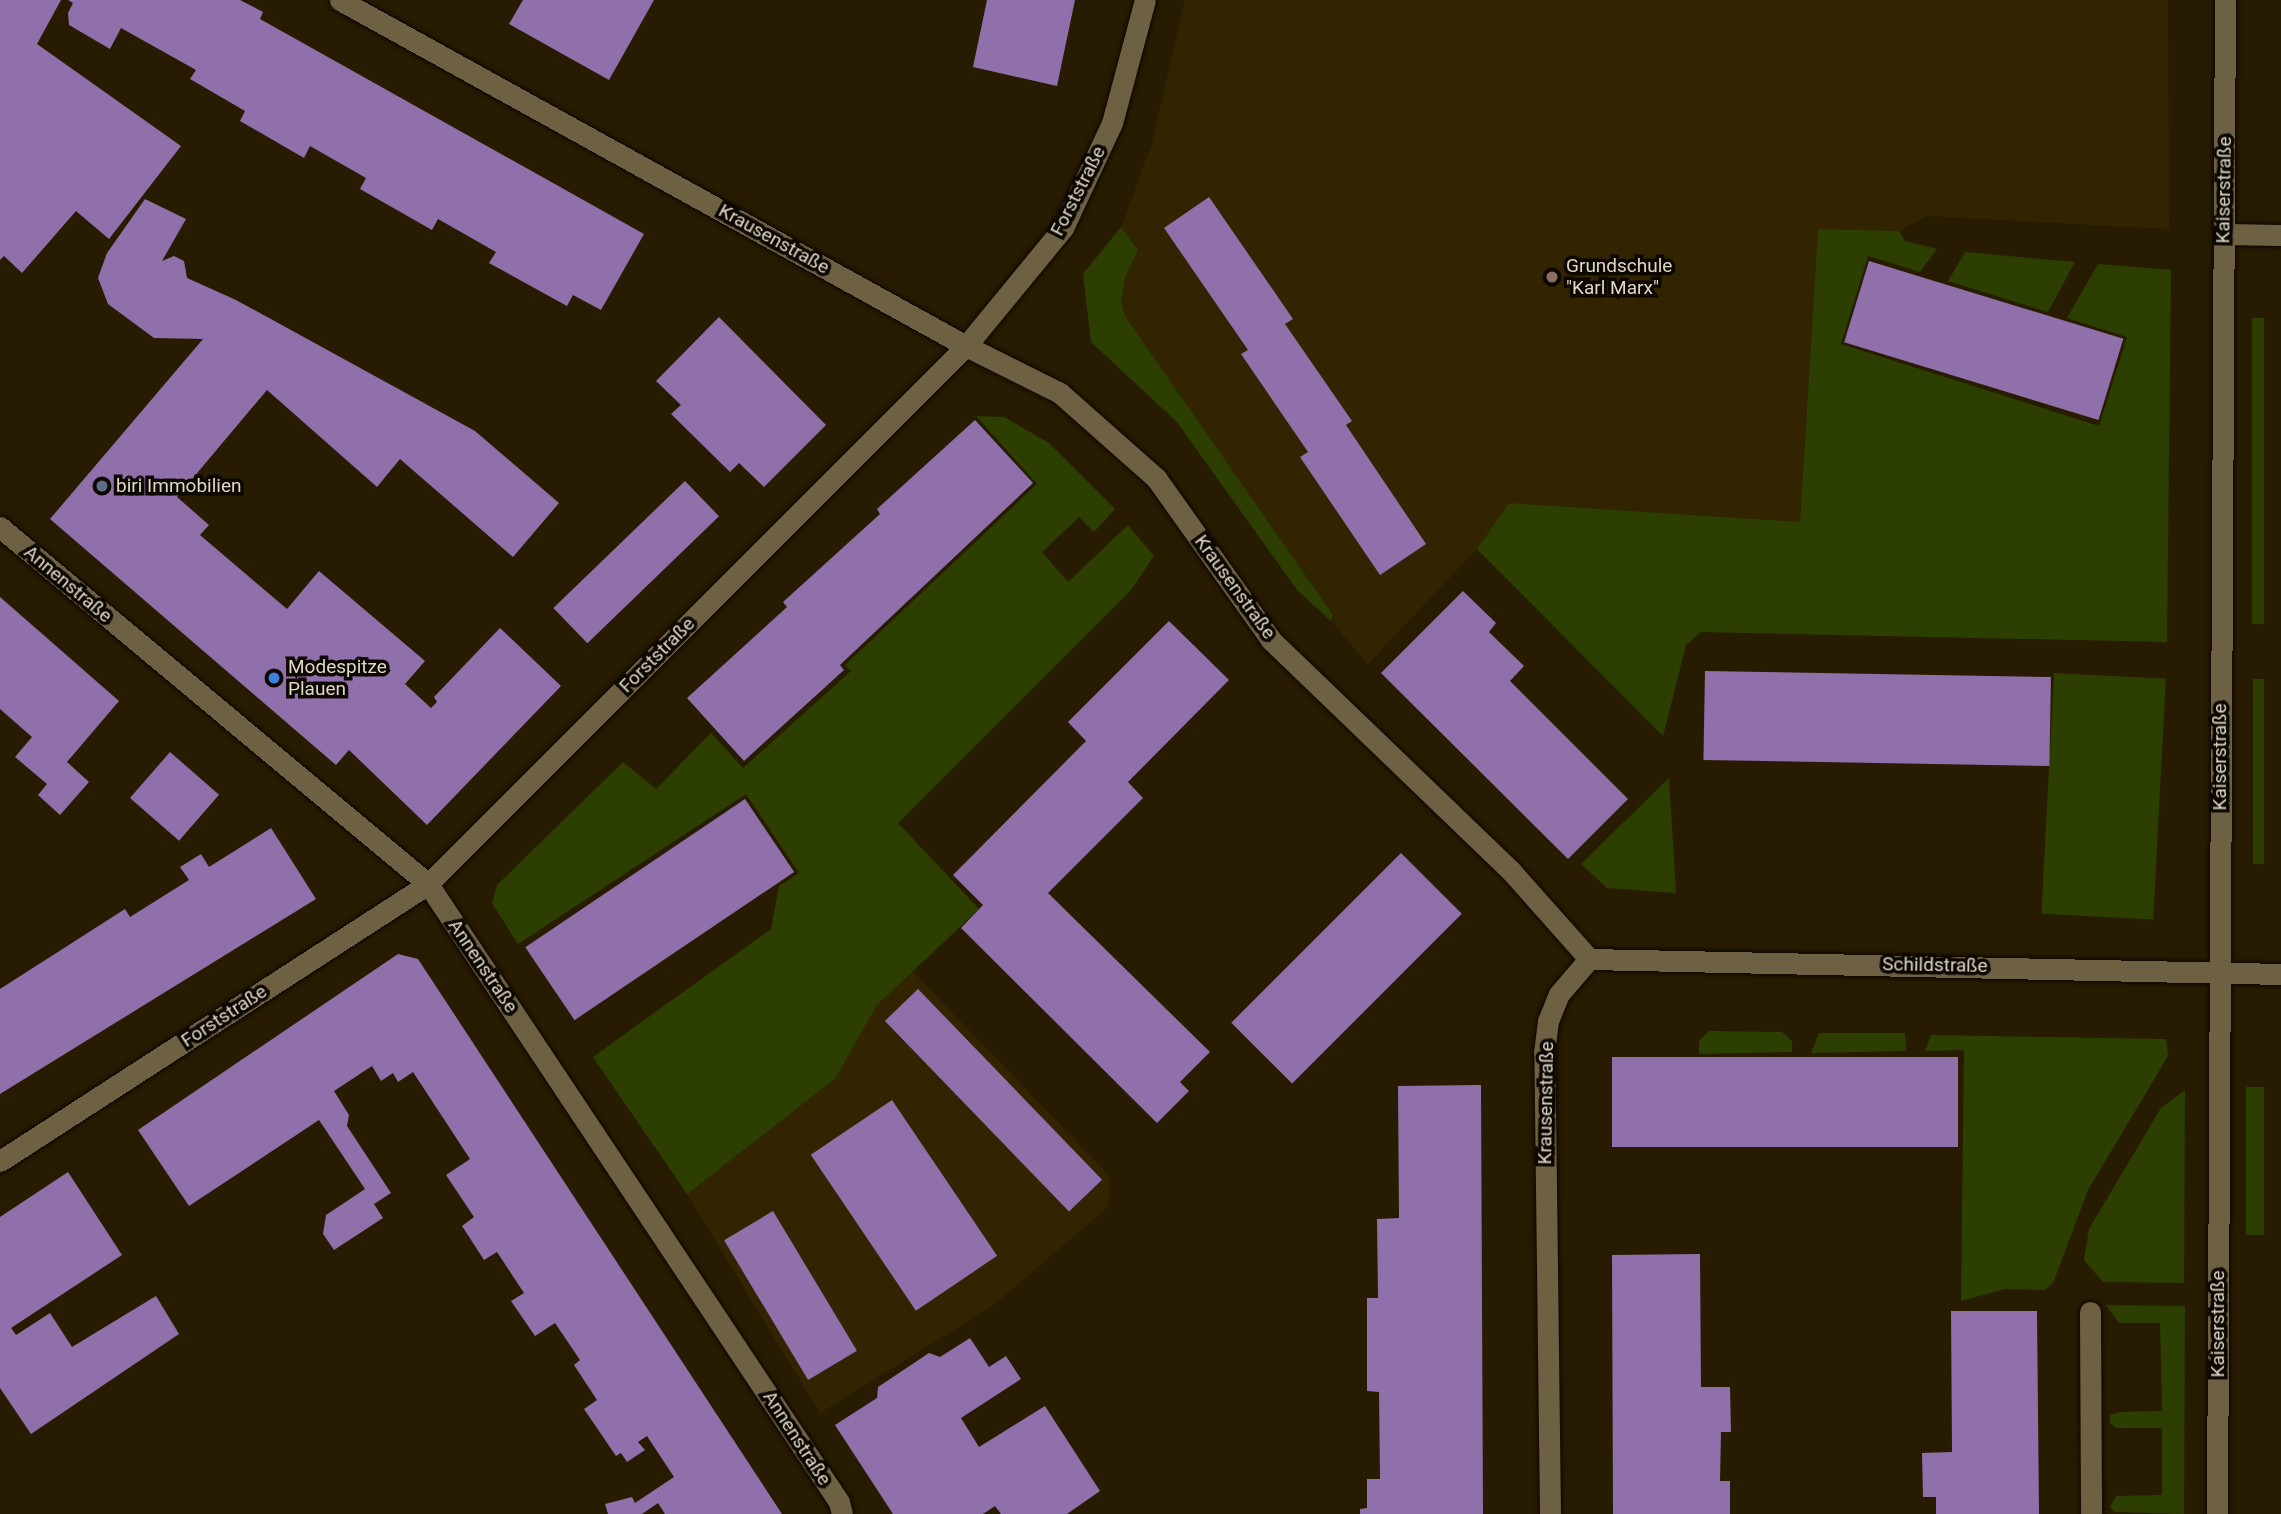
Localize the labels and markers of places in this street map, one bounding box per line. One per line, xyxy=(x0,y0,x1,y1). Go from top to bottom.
place label: Grundschule "Karl Marx" xyxy=(1566,255,1672,299)
marker: Grundschule "Karl Marx" xyxy=(1544,269,1560,285)
place label: biri Immobilien xyxy=(116,475,241,497)
marker: biri Immobilien xyxy=(94,478,110,494)
place label: Modespitze Plauen xyxy=(288,656,387,700)
marker: Modespitze Plauen xyxy=(266,670,282,686)

